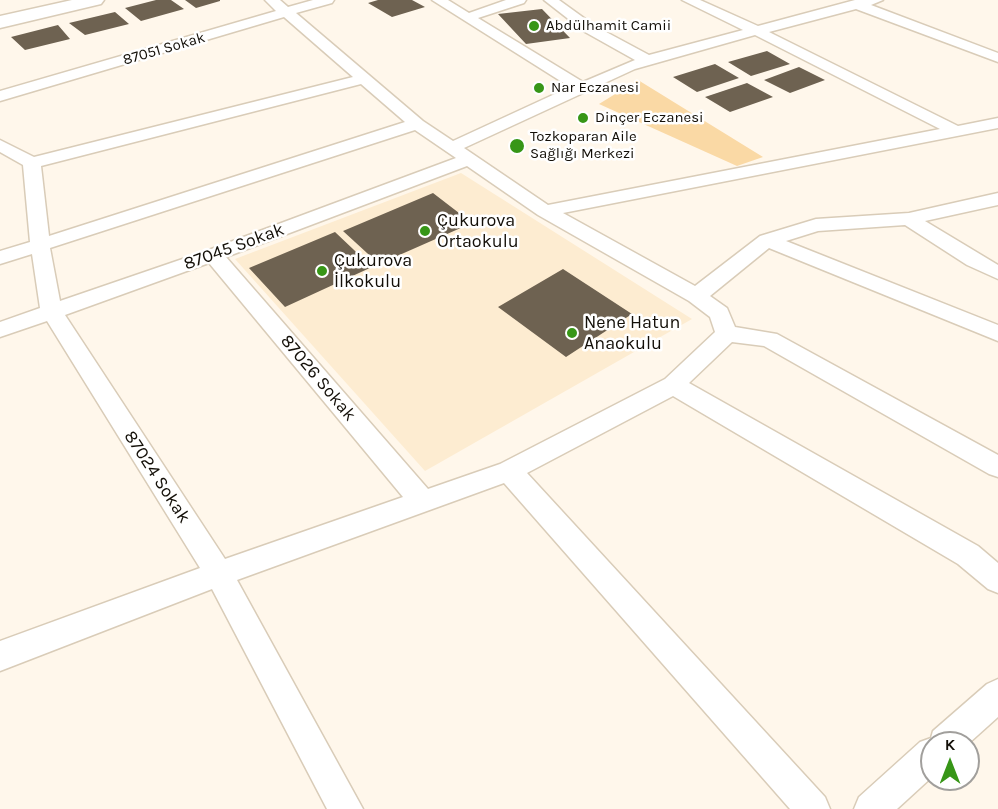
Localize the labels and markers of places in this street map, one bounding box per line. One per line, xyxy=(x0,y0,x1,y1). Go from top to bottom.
place label: Abdülhamit Camii xyxy=(546,17,671,35)
marker: Abdülhamit Camii xyxy=(527,19,541,33)
place label: Nar Eczanesi xyxy=(551,79,639,97)
marker: Nar Eczanesi xyxy=(532,81,546,95)
place label: Dinçer Eczanesi xyxy=(595,109,704,127)
marker: Dinçer Eczanesi xyxy=(576,111,590,125)
place label: Tozkoparan Aile Sağlığı Merkezi xyxy=(530,128,637,163)
marker: Tozkoparan Aile Sağlığı Merkezi xyxy=(508,137,526,155)
place label: Çukurova Ortaokulu xyxy=(437,210,519,252)
marker: Çukurova Ortaokulu xyxy=(418,224,432,238)
place label: Çukurova İlkokulu xyxy=(334,250,412,292)
marker: Çukurova İlkokulu xyxy=(315,264,329,278)
place label: Nene Hatun Anaokulu xyxy=(584,312,680,354)
marker: Nene Hatun Anaokulu xyxy=(565,326,579,340)

